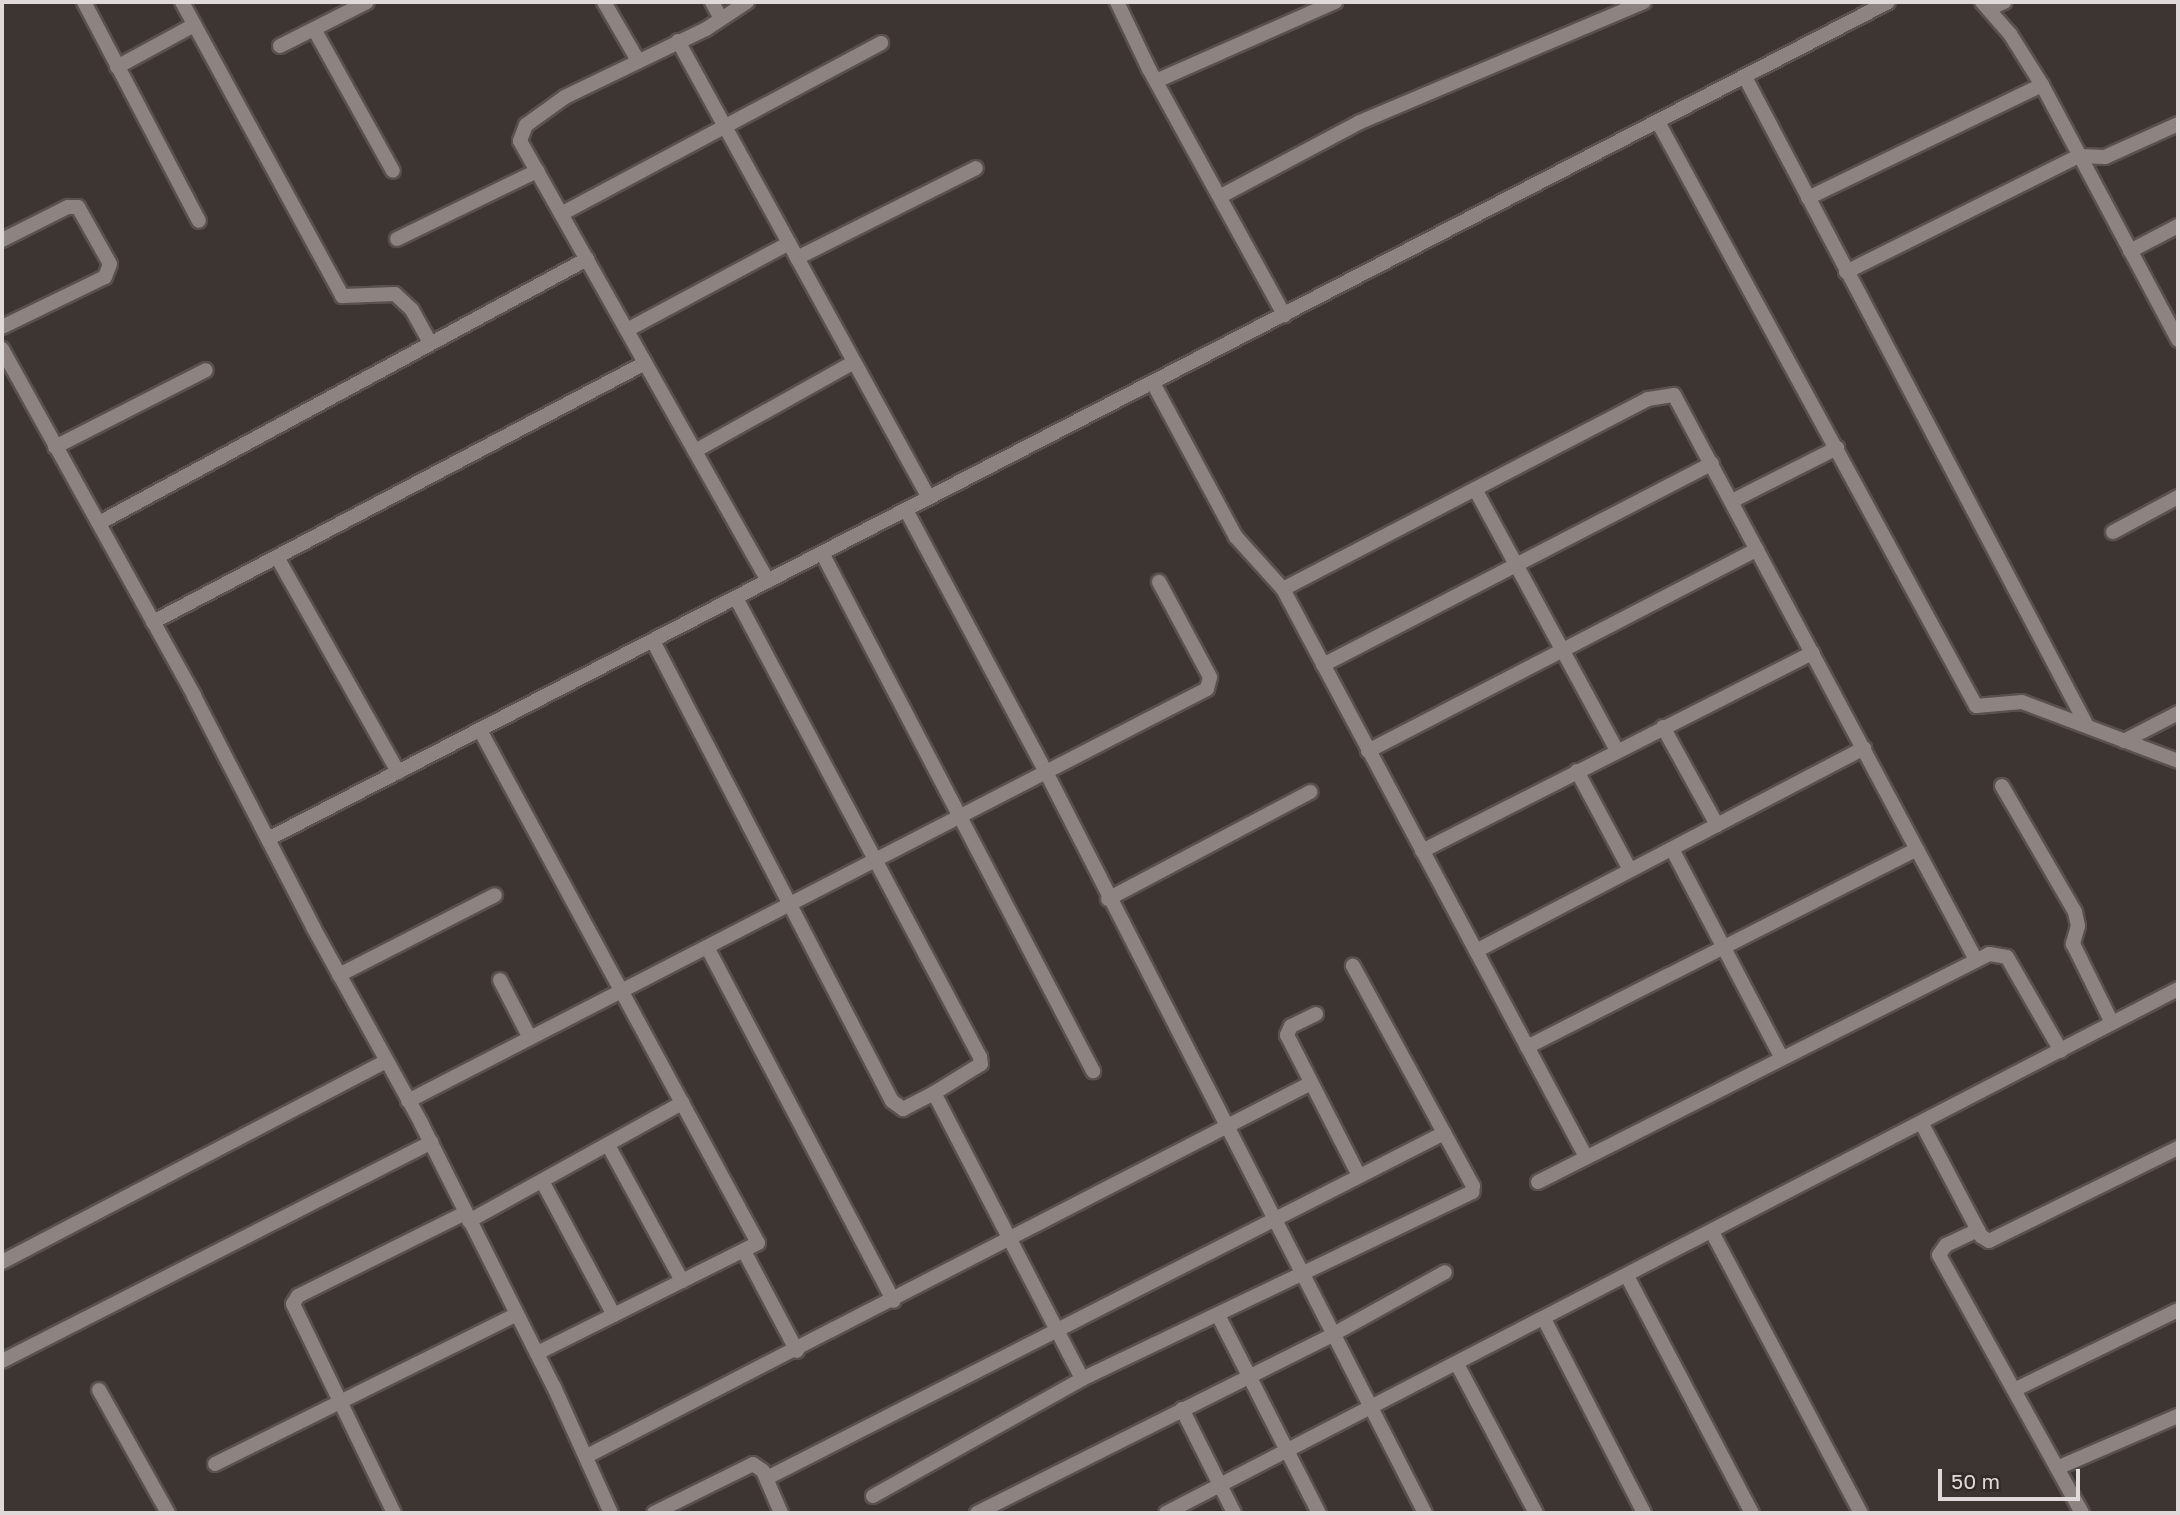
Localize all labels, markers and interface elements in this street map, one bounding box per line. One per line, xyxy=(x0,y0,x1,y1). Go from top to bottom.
scale bar xyxy=(1942,1456,2084,1500)
text: 50 m xyxy=(1951,1468,2000,1494)

